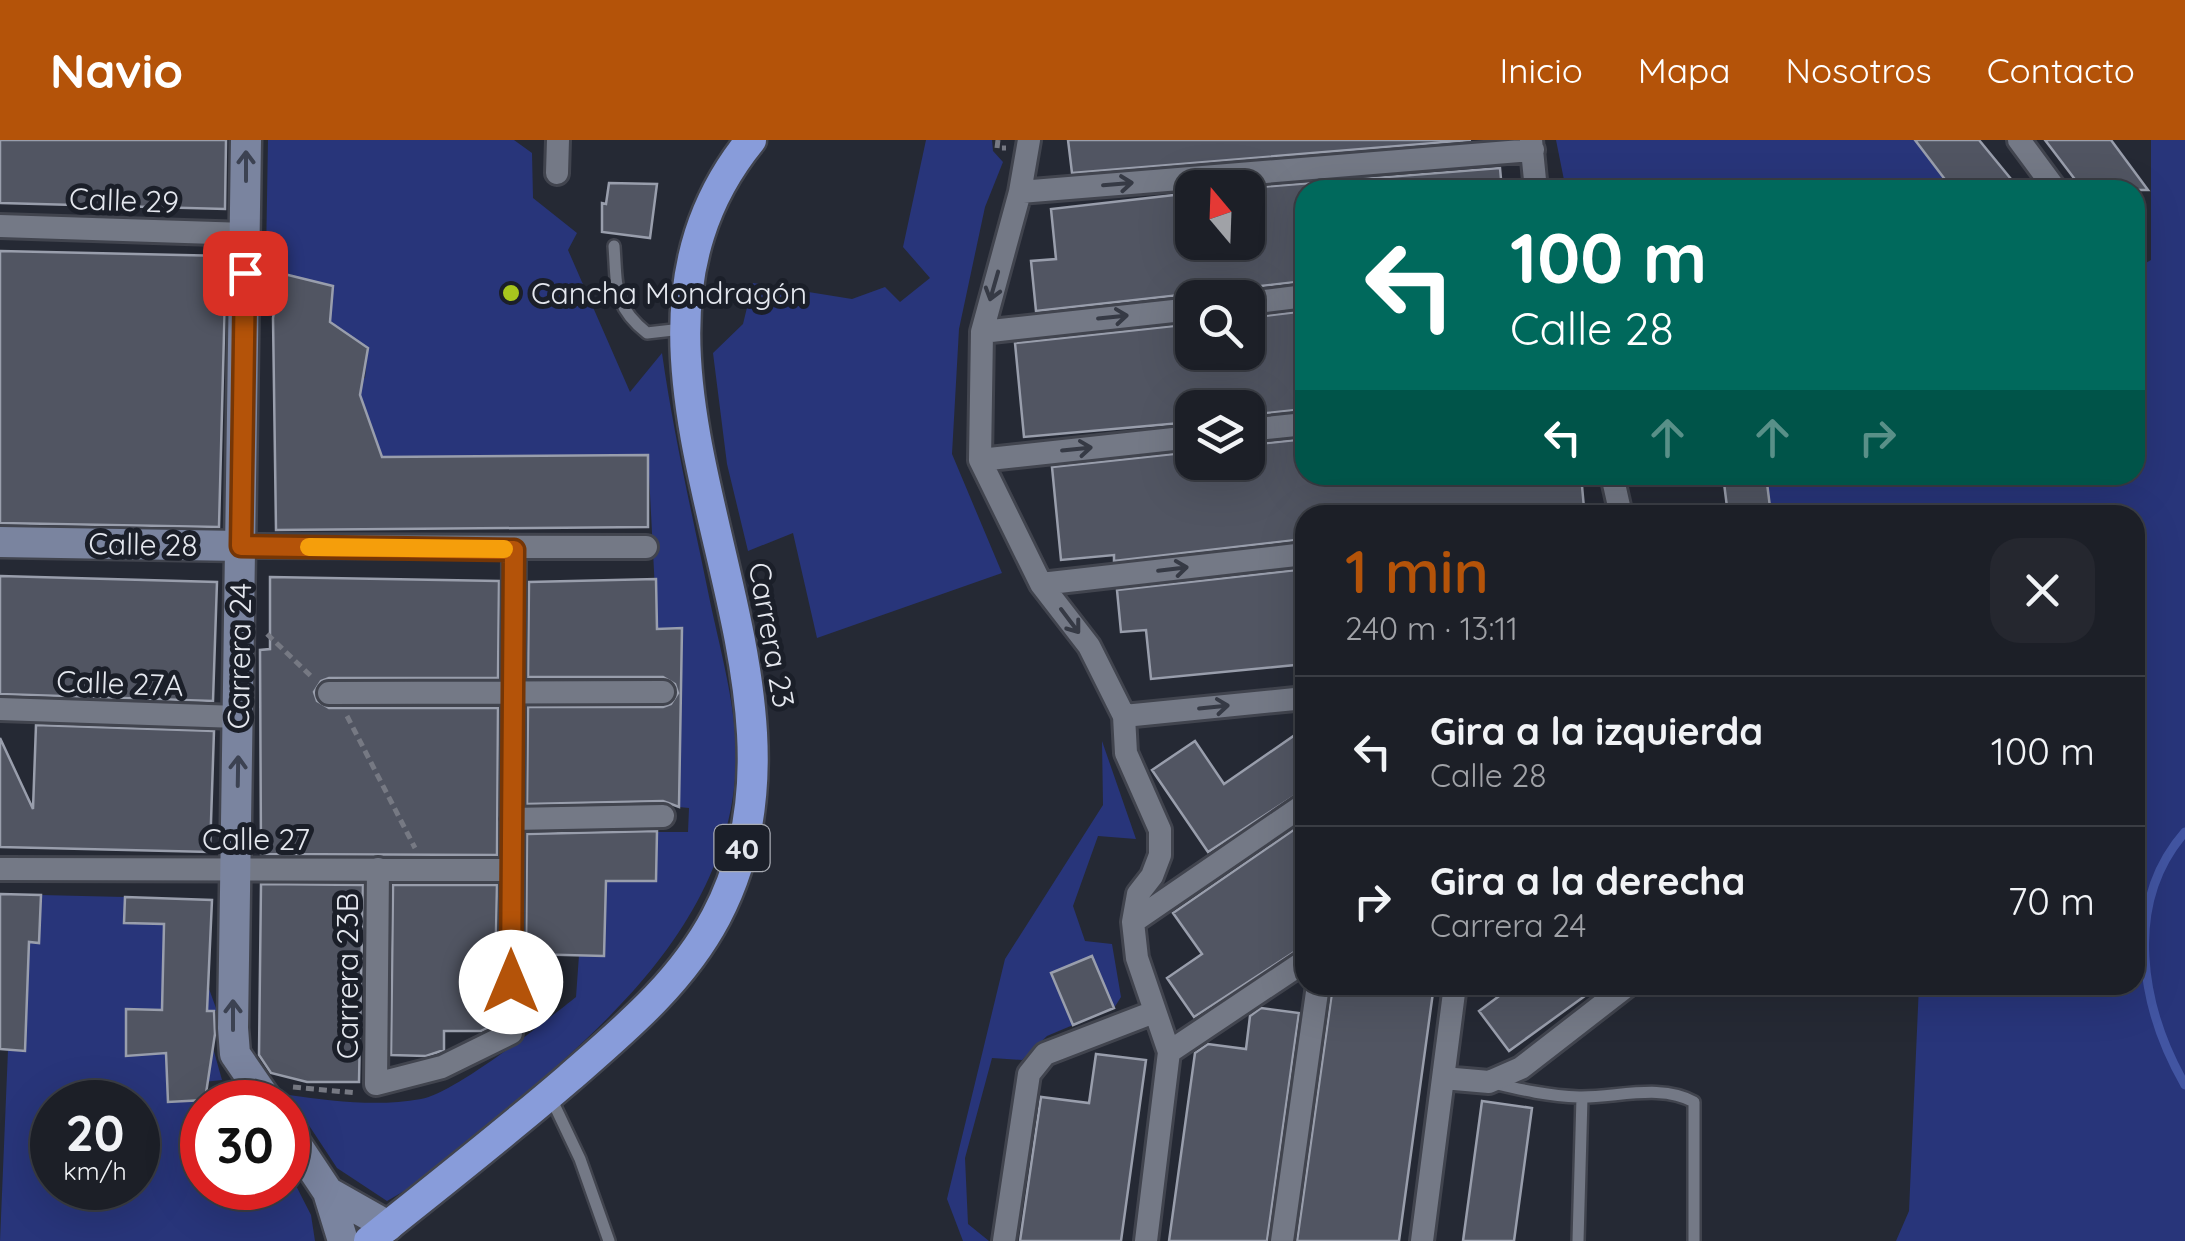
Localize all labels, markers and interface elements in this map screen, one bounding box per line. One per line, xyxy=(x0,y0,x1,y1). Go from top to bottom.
text: Navio xyxy=(50,40,183,100)
text: Inicio xyxy=(1500,48,1583,92)
text: Mapa xyxy=(1638,48,1730,92)
text: Nosotros xyxy=(1785,48,1932,92)
text: Contacto xyxy=(1987,48,2135,92)
one-way arrow xyxy=(236,150,256,182)
north arrow xyxy=(1175,170,1265,260)
map controls xyxy=(1175,170,1265,480)
one-way arrow xyxy=(1101,175,1133,194)
street label: Calle 29 xyxy=(68,179,180,221)
text: 100 m xyxy=(1510,213,1707,301)
icon: left xyxy=(1345,220,1475,350)
pin xyxy=(203,231,288,316)
icon: arrive xyxy=(218,246,273,301)
one-way arrow xyxy=(984,270,1003,301)
place label: Cancha Mondragón xyxy=(531,274,807,312)
button: search xyxy=(1175,280,1265,370)
marker: Cancha Mondragón xyxy=(500,282,522,304)
text: Calle 28 xyxy=(1510,300,1674,356)
one-way arrow xyxy=(1097,307,1129,326)
button: layers xyxy=(1175,390,1265,480)
icon: left xyxy=(1535,410,1590,465)
icon: ahead xyxy=(1640,410,1695,465)
icon: ahead xyxy=(1745,410,1800,465)
icon: right xyxy=(1850,410,1905,465)
one-way arrow xyxy=(1061,440,1093,459)
street label: Calle 28 xyxy=(88,524,198,564)
text: 1 min xyxy=(1345,533,1489,608)
button: close xyxy=(1990,538,2095,643)
street label: Carrera 23 xyxy=(741,559,803,711)
one-way arrow xyxy=(1156,559,1188,578)
street label: Carrera 24 xyxy=(219,582,259,730)
one-way arrow xyxy=(1059,607,1080,634)
text: 240 m · 13:11 xyxy=(1345,608,1518,648)
street label: Calle 27A xyxy=(56,662,184,704)
one-way arrow xyxy=(1198,697,1230,716)
text: Gira a la izquierda xyxy=(1430,707,1763,755)
icon: left xyxy=(1345,724,1400,779)
text: 100 m xyxy=(1991,727,2095,775)
one-way arrow xyxy=(228,755,247,787)
text: Calle 28 xyxy=(1430,755,1547,795)
street label: Calle 27 xyxy=(202,820,310,858)
road number: 40 xyxy=(714,825,770,871)
text: Gira a la derecha xyxy=(1430,857,1745,905)
icon: right xyxy=(1345,874,1400,929)
text: 70 m xyxy=(2008,877,2095,925)
street label: Carrera 23B xyxy=(328,893,366,1059)
text: Carrera 24 xyxy=(1430,905,1586,945)
position arrow xyxy=(459,930,563,1034)
one-way arrow xyxy=(224,1000,242,1032)
speed limit sign: 30 xyxy=(180,1080,310,1210)
text: 20 xyxy=(65,1101,125,1164)
text: km/h xyxy=(63,1155,127,1186)

